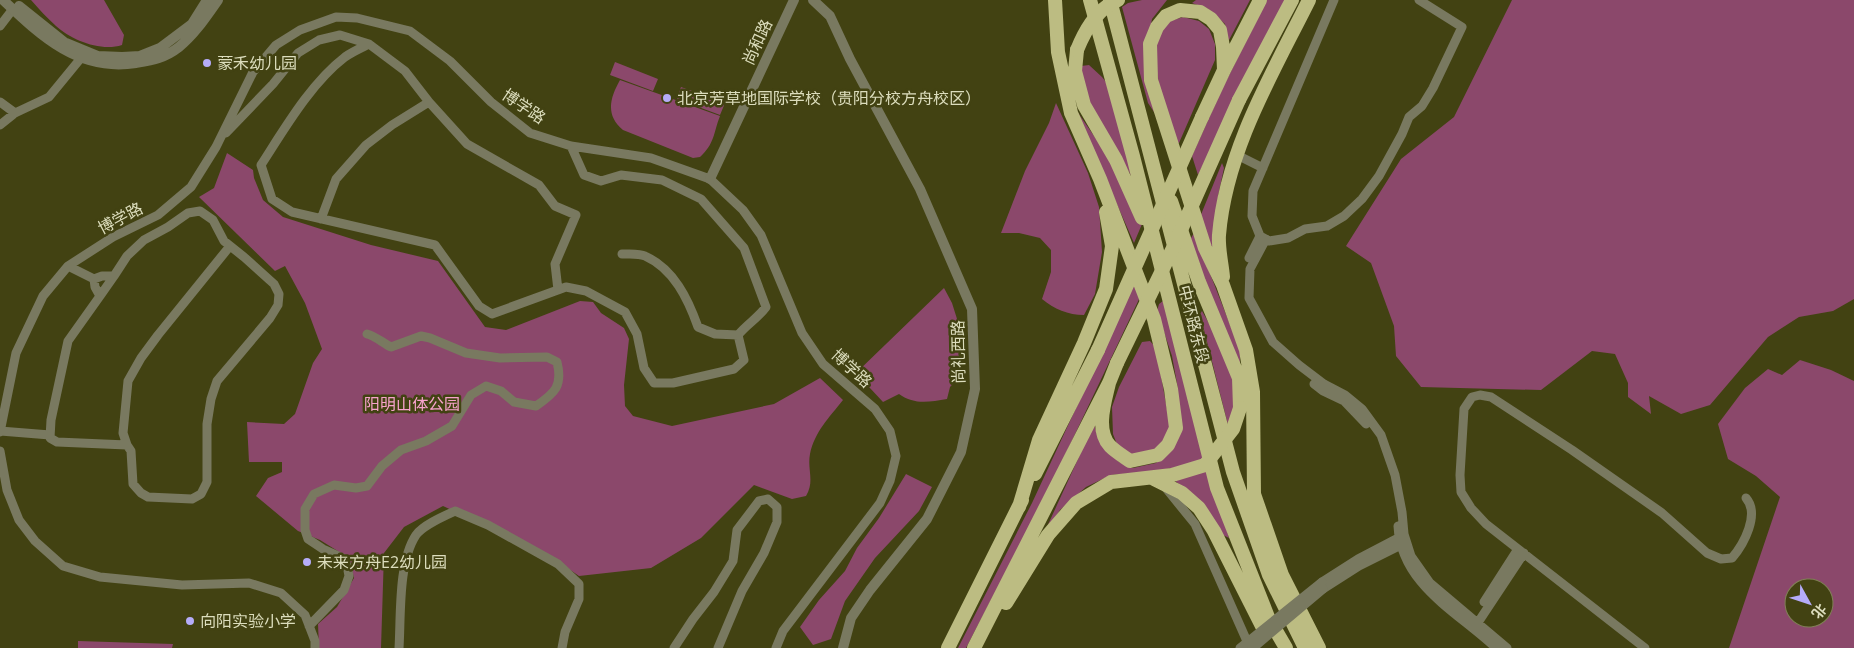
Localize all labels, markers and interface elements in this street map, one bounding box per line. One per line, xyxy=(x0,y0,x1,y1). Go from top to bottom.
street label: 尚和路 xyxy=(737,16,777,68)
place label: 蒙禾幼儿园 xyxy=(217,52,297,74)
marker: 蒙禾幼儿园 xyxy=(201,57,213,69)
street label: 博学路 xyxy=(498,83,550,129)
place label: 北京芳草地国际学校（贵阳分校方舟校区） xyxy=(677,87,981,109)
marker: 北京芳草地国际学校（贵阳分校方舟校区） xyxy=(661,92,673,104)
street label: 博学路 xyxy=(94,197,146,239)
street label: 中环路东段 xyxy=(1174,283,1214,365)
street label: 尚礼西路 xyxy=(946,320,970,384)
street label: 博学路 xyxy=(827,344,877,392)
park label: 阳明山体公园 xyxy=(364,393,460,415)
place label: 未来方舟E2幼儿园 xyxy=(317,551,447,573)
marker: 未来方舟E2幼儿园 xyxy=(301,556,313,568)
north arrow xyxy=(1784,578,1834,628)
text: 北 xyxy=(1808,600,1831,623)
place label: 向阳实验小学 xyxy=(200,610,296,632)
marker: 向阳实验小学 xyxy=(184,615,196,627)

